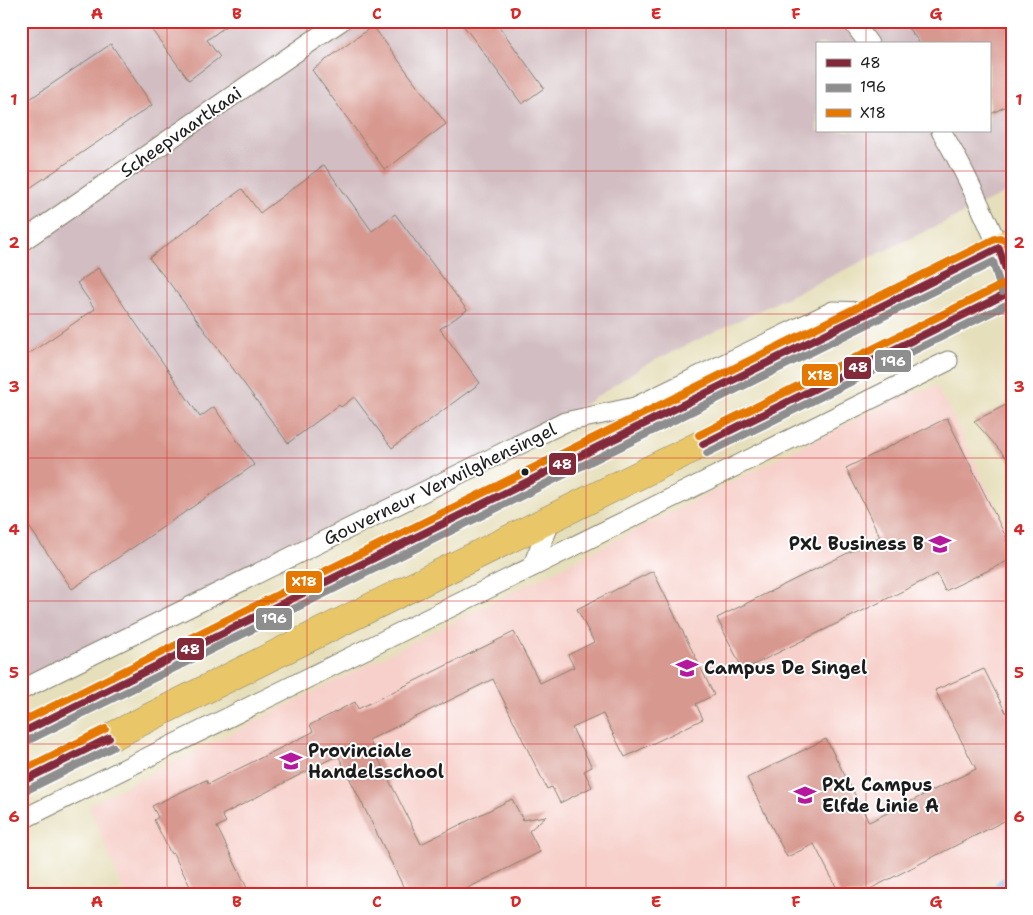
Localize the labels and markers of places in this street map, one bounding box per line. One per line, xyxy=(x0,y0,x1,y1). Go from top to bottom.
unlabelled marker xyxy=(520,467,530,477)
school or university icon: PXL Business B xyxy=(927,531,953,557)
place label: PXL Business B xyxy=(789,532,924,556)
school or university icon: Campus De Singel xyxy=(674,655,700,681)
place label: Campus De Singel xyxy=(704,656,867,680)
place label: Provinciale Handelsschool xyxy=(308,739,444,784)
school or university icon: Provinciale Handelsschool xyxy=(278,748,304,774)
place label: PXL Campus Elfde Linie A xyxy=(822,773,939,818)
school or university icon: PXL Campus Elfde Linie A xyxy=(792,782,818,808)

